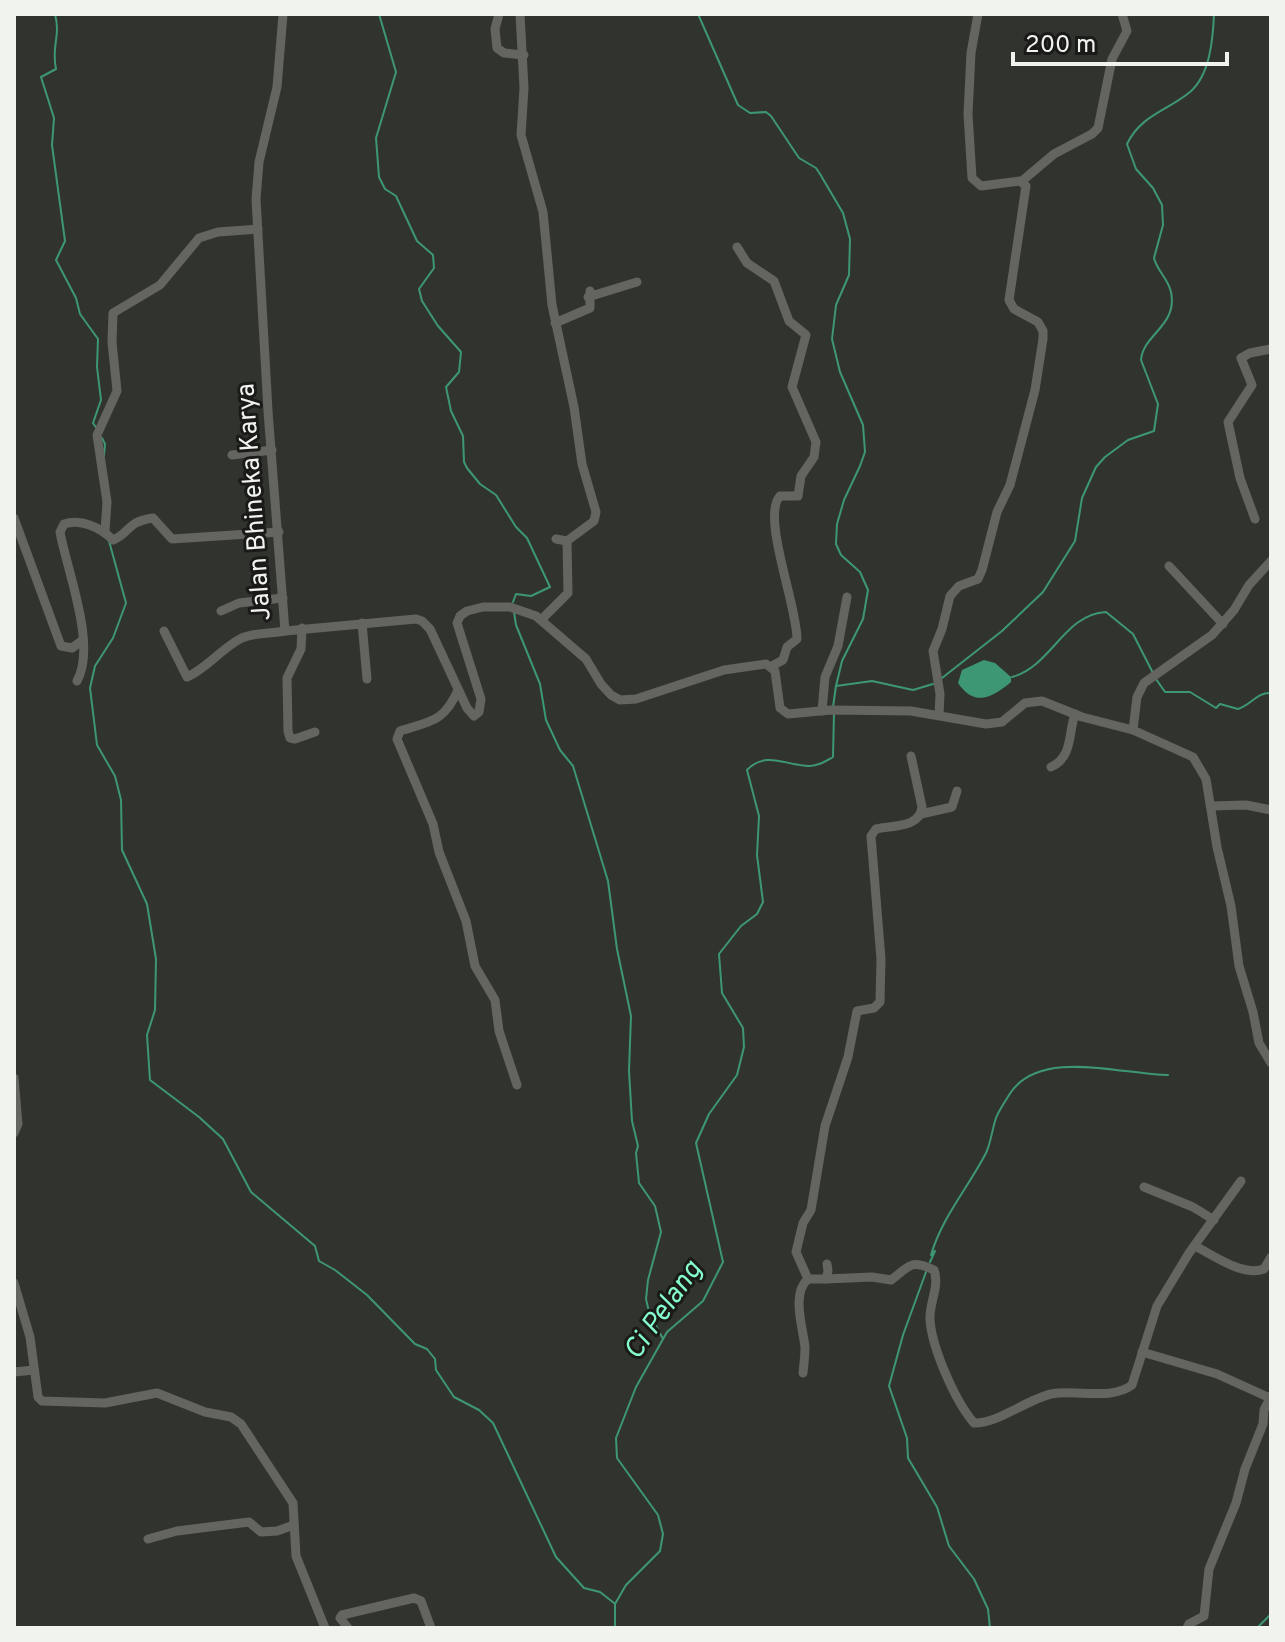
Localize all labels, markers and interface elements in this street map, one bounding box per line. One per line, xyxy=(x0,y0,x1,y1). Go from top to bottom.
scale bar xyxy=(1013,16,1227,66)
text: 200 m xyxy=(1025,31,1096,61)
street label: Jalan Bhineka Karya xyxy=(230,382,280,622)
water label: Ci Pelang xyxy=(617,1254,712,1368)

